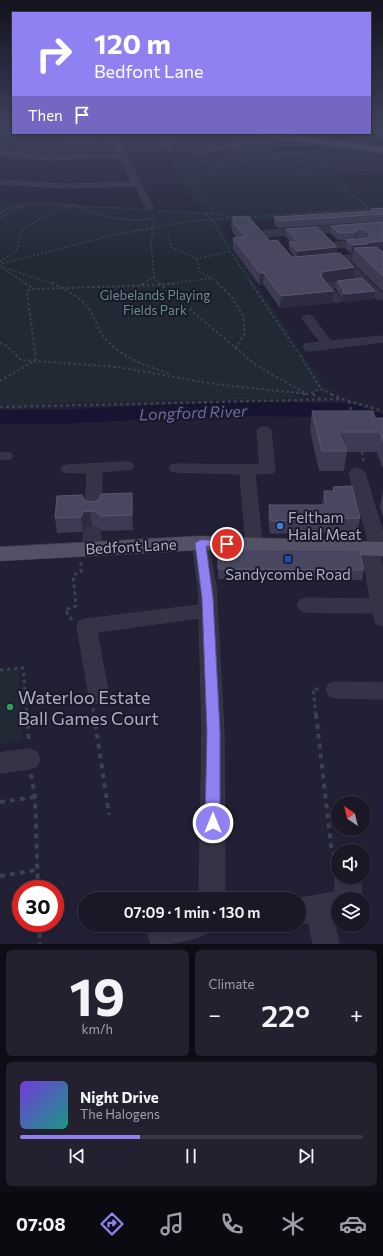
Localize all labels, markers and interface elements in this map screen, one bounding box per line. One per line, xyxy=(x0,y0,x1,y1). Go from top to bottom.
text: 120 m xyxy=(94,26,171,60)
icon: right xyxy=(28,28,80,80)
text: Bedfont Lane xyxy=(94,60,204,82)
icon: arrive xyxy=(71,104,93,126)
text: Then xyxy=(28,106,63,124)
park label: Glebelands Playing Fields Park xyxy=(100,287,210,318)
water label: Longford River xyxy=(139,401,248,423)
place label: Feltham Halal Meat xyxy=(288,508,362,543)
marker: Feltham Halal Meat xyxy=(275,521,285,531)
pin xyxy=(210,527,244,561)
icon: arrive xyxy=(216,533,238,555)
street label: Bedfont Lane xyxy=(85,535,177,557)
marker: Sandycombe Road xyxy=(283,554,293,564)
place label: Sandycombe Road xyxy=(225,565,351,583)
place label: Waterloo Estate Ball Games Court xyxy=(18,686,159,729)
marker: Waterloo Estate Ball Games Court xyxy=(5,702,15,712)
north arrow xyxy=(331,796,371,836)
map controls xyxy=(331,796,371,932)
position arrow xyxy=(192,802,234,844)
button: sound xyxy=(331,844,371,884)
speed limit sign: 30 xyxy=(12,880,64,932)
button: layers xyxy=(331,892,371,932)
text: 07:09 · 1 min · 130 m xyxy=(124,903,260,921)
text: 19 xyxy=(69,963,125,1027)
text: Climate xyxy=(209,976,254,992)
text: 22° xyxy=(261,996,310,1033)
text: − xyxy=(209,1001,221,1028)
text: + xyxy=(350,1001,363,1028)
text: km/h xyxy=(81,1021,113,1037)
text: Night Drive xyxy=(80,1088,159,1106)
text: The Halogens xyxy=(80,1106,160,1122)
icon: previous xyxy=(66,1145,88,1167)
icon: pause xyxy=(180,1145,202,1167)
icon: next xyxy=(295,1145,317,1167)
icon: directions xyxy=(98,1210,126,1238)
icon: music xyxy=(158,1210,186,1238)
icon: phone xyxy=(218,1210,246,1238)
icon: climate xyxy=(279,1210,307,1238)
icon: car xyxy=(339,1210,367,1238)
text: 07:08 xyxy=(16,1213,66,1235)

